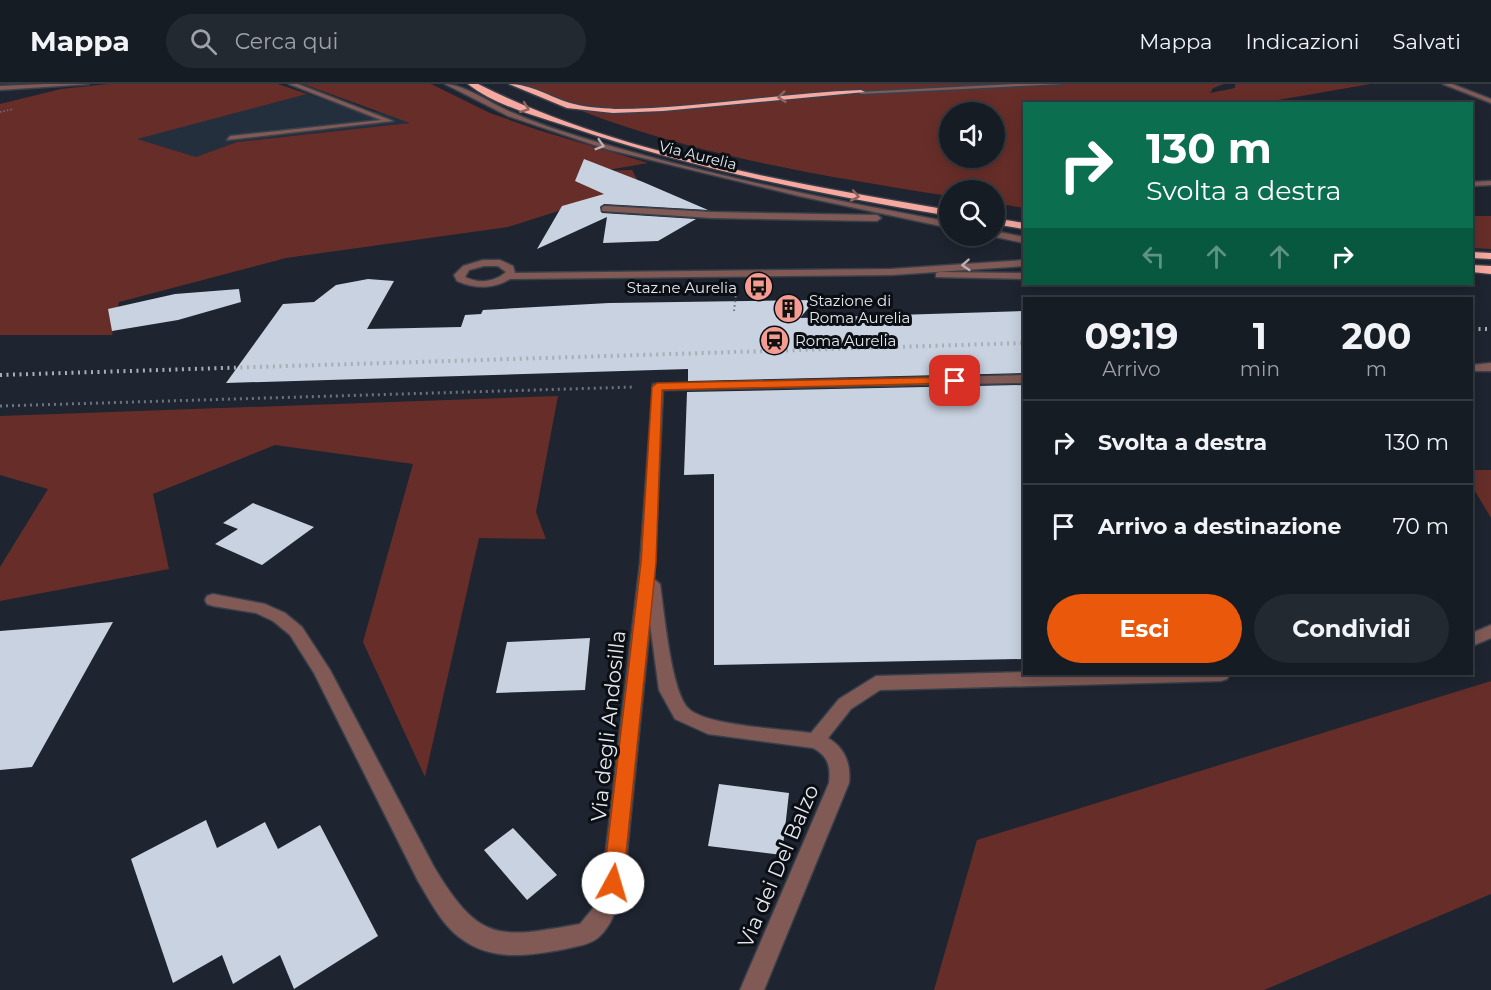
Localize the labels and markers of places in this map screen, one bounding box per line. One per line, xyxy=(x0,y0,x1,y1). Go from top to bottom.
bus stop icon: Staz.ne Aurelia xyxy=(742,271,774,303)
place label: Staz.ne Aurelia xyxy=(627,278,737,297)
place label: Stazione di Roma Aurelia xyxy=(809,291,910,327)
building icon: Stazione di Roma Aurelia xyxy=(772,293,804,325)
station icon: Roma Aurelia xyxy=(758,324,790,356)
place label: Roma Aurelia xyxy=(795,331,896,350)
pin xyxy=(929,355,980,406)

